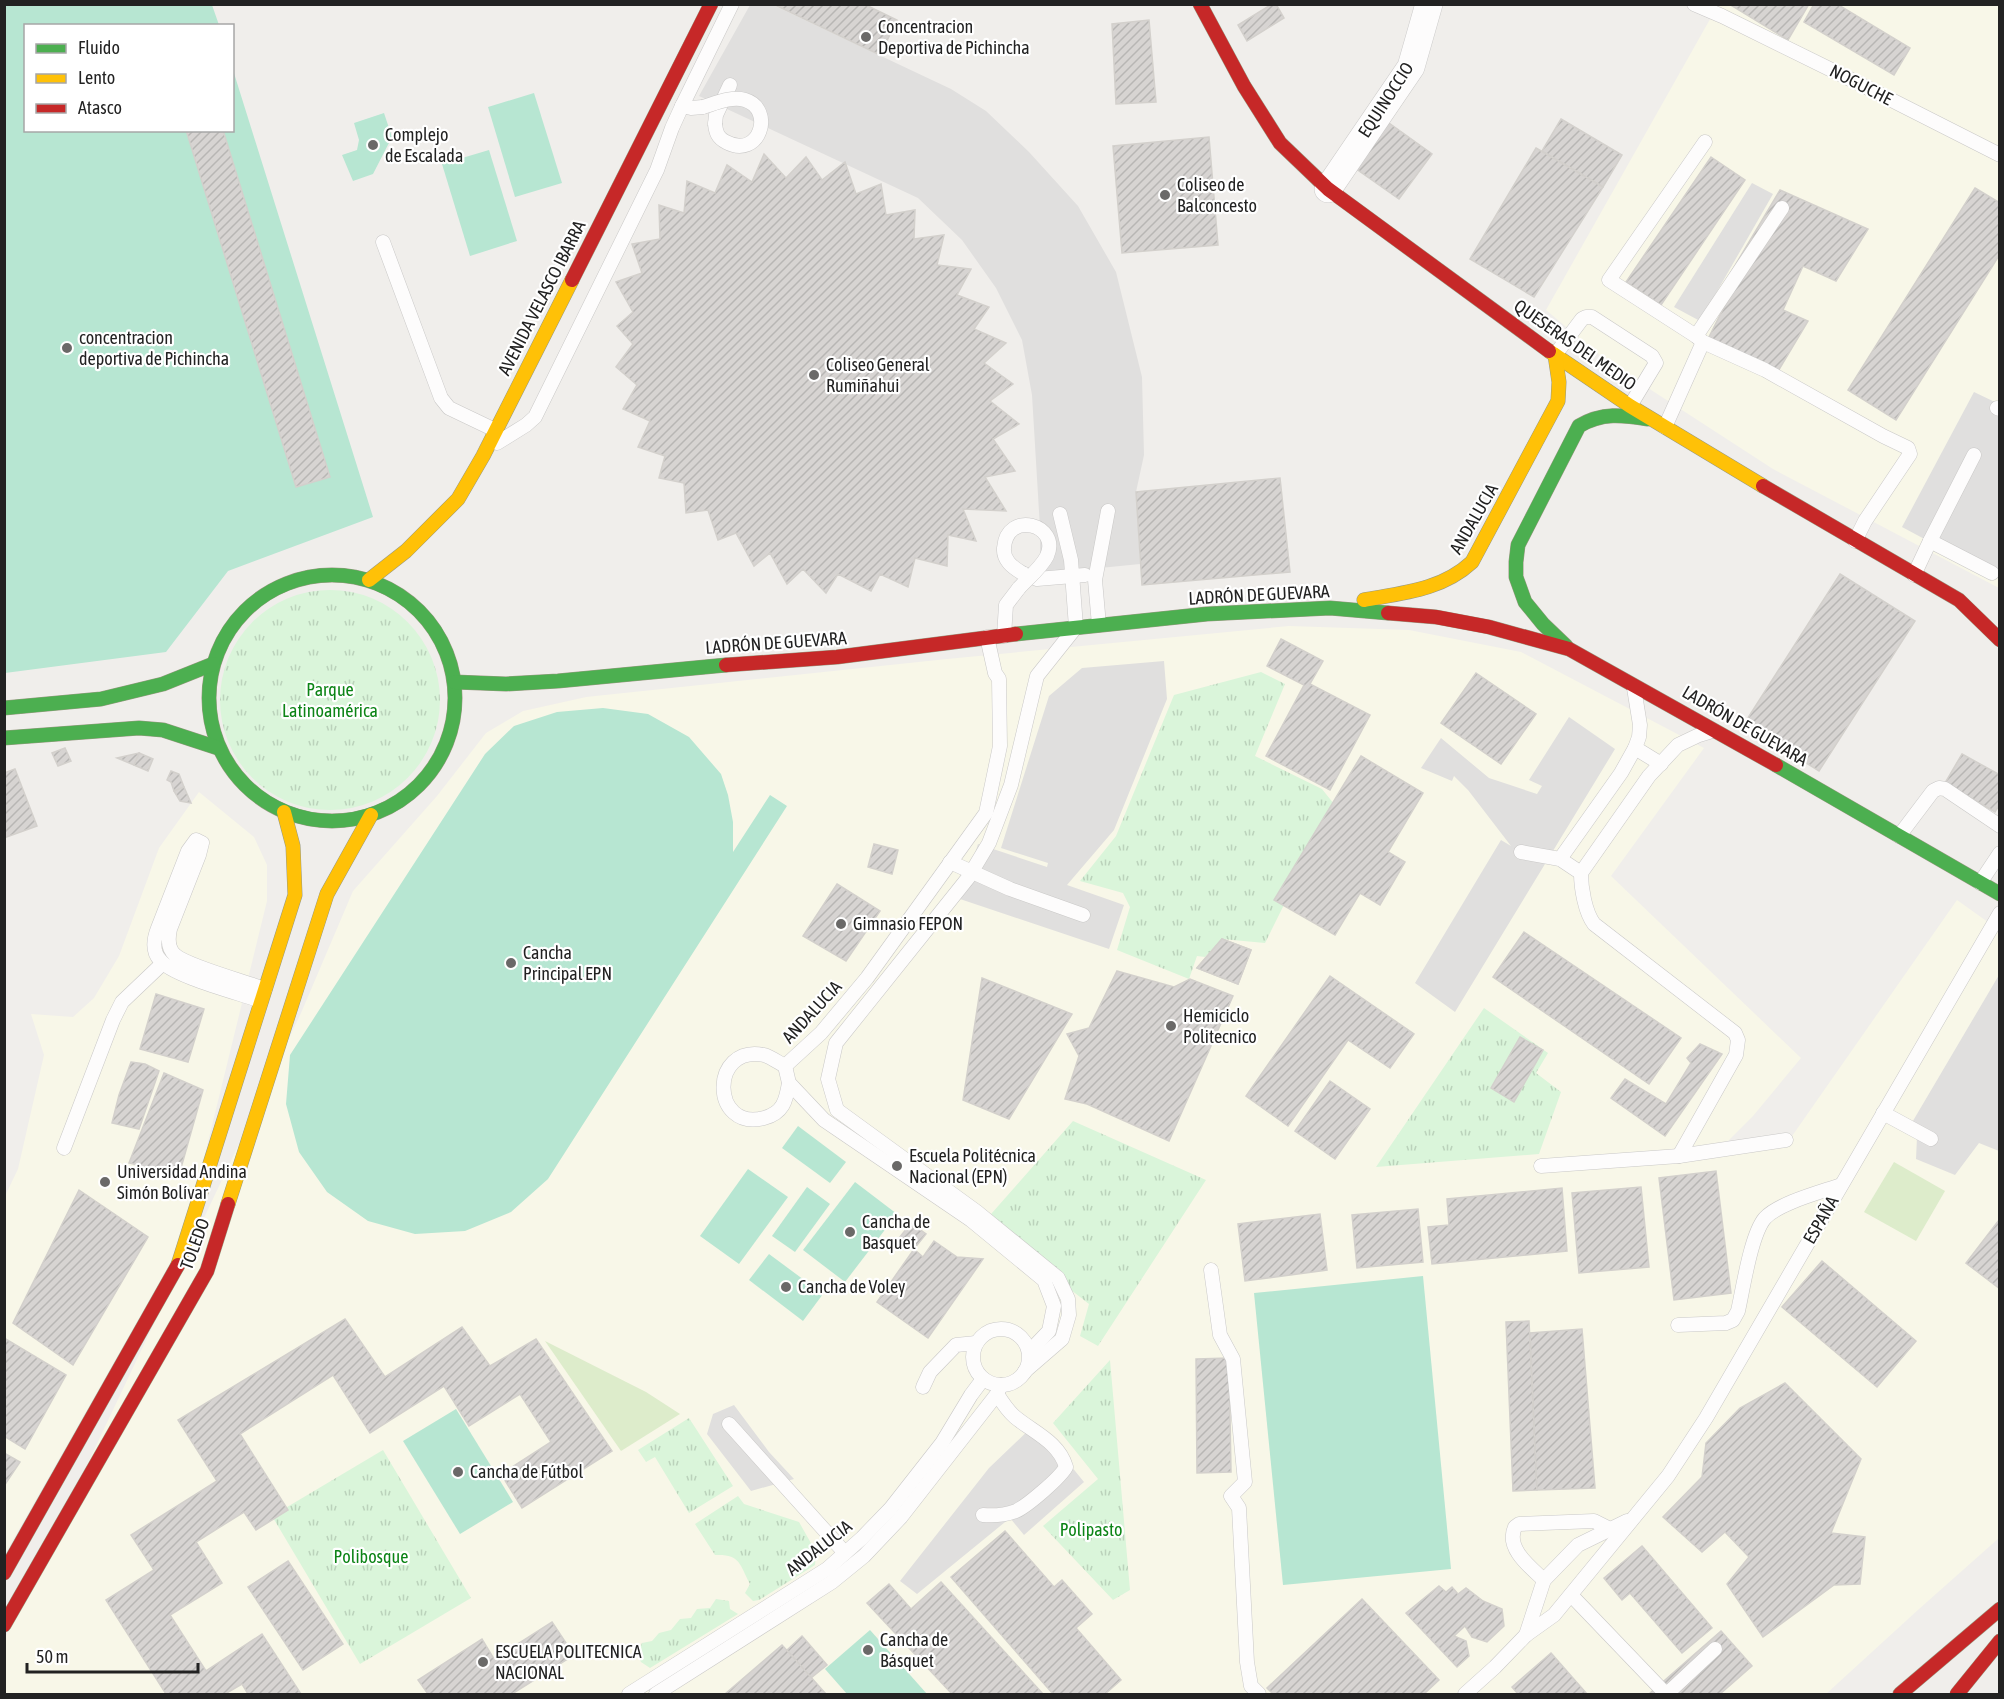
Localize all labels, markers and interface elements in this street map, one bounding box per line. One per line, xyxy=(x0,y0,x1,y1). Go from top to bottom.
place label: Concentracion Deportiva de Pichincha xyxy=(878,16,1030,58)
legend xyxy=(24,24,234,132)
marker: Concentracion Deportiva de Pichincha xyxy=(859,30,873,44)
text: Fluido xyxy=(78,37,120,58)
street label: EQUINOCCIO xyxy=(1353,58,1418,141)
street label: NOGUCHE xyxy=(1826,60,1896,109)
text: Lento xyxy=(78,67,115,88)
text: Atasco xyxy=(78,97,122,118)
place label: Complejo de Escalada xyxy=(385,124,463,166)
marker: Complejo de Escalada xyxy=(366,138,380,152)
place label: Coliseo de Balconcesto xyxy=(1177,174,1257,216)
marker: Coliseo de Balconcesto xyxy=(1158,188,1172,202)
street label: AVENIDA VELASCO IBARRA xyxy=(493,217,590,379)
street label: QUESERAS DEL MEDIO xyxy=(1510,295,1640,394)
place label: concentracion deportiva de Pichincha xyxy=(79,327,229,369)
marker: concentracion deportiva de Pichincha xyxy=(60,341,74,355)
place label: Coliseo General Rumiñahui xyxy=(826,354,930,396)
marker: Coliseo General Rumiñahui xyxy=(807,368,821,382)
street label: ANDALUCIA xyxy=(1445,480,1502,558)
street label: LADRÓN DE GUEVARA xyxy=(1188,580,1330,609)
street label: LADRÓN DE GUEVARA xyxy=(705,627,847,658)
park label: Parque Latinoamérica xyxy=(282,679,378,721)
street label: LADRÓN DE GUEVARA xyxy=(1679,681,1812,770)
place label: Gimnasio FEPON xyxy=(853,913,963,934)
marker: Gimnasio FEPON xyxy=(834,917,848,931)
place label: Cancha Principal EPN xyxy=(523,942,612,984)
marker: Cancha Principal EPN xyxy=(504,956,518,970)
street label: ANDALUCIA xyxy=(778,976,846,1047)
place label: Hemiciclo Politecnico xyxy=(1183,1005,1257,1047)
marker: Hemiciclo Politecnico xyxy=(1164,1019,1178,1033)
place label: Escuela Politécnica Nacional (EPN) xyxy=(909,1145,1036,1187)
marker: Escuela Politécnica Nacional (EPN) xyxy=(890,1159,904,1173)
place label: Universidad Andina Simón Bolívar xyxy=(117,1161,247,1203)
marker: Universidad Andina Simón Bolívar xyxy=(98,1175,112,1189)
street label: ESPAÑA xyxy=(1799,1192,1843,1247)
place label: Cancha de Basquet xyxy=(862,1211,930,1253)
street label: TOLEDO xyxy=(176,1215,214,1272)
marker: Cancha de Basquet xyxy=(843,1225,857,1239)
place label: Cancha de Voley xyxy=(798,1276,905,1297)
marker: Cancha de Voley xyxy=(779,1280,793,1294)
place label: Cancha de Fútbol xyxy=(470,1461,584,1482)
marker: Cancha de Fútbol xyxy=(451,1465,465,1479)
street label: ANDALUCIA xyxy=(782,1515,856,1580)
park label: Polipasto xyxy=(1060,1519,1122,1540)
park label: Polibosque xyxy=(334,1546,408,1567)
place label: Cancha de Básquet xyxy=(880,1629,948,1671)
scale bar xyxy=(27,1636,198,1674)
place label: ESCUELA POLITECNICA NACIONAL xyxy=(495,1641,642,1683)
marker: Cancha de Básquet xyxy=(861,1643,875,1657)
text: 50 m xyxy=(36,1646,68,1667)
marker: ESCUELA POLITECNICA NACIONAL xyxy=(476,1655,490,1669)

